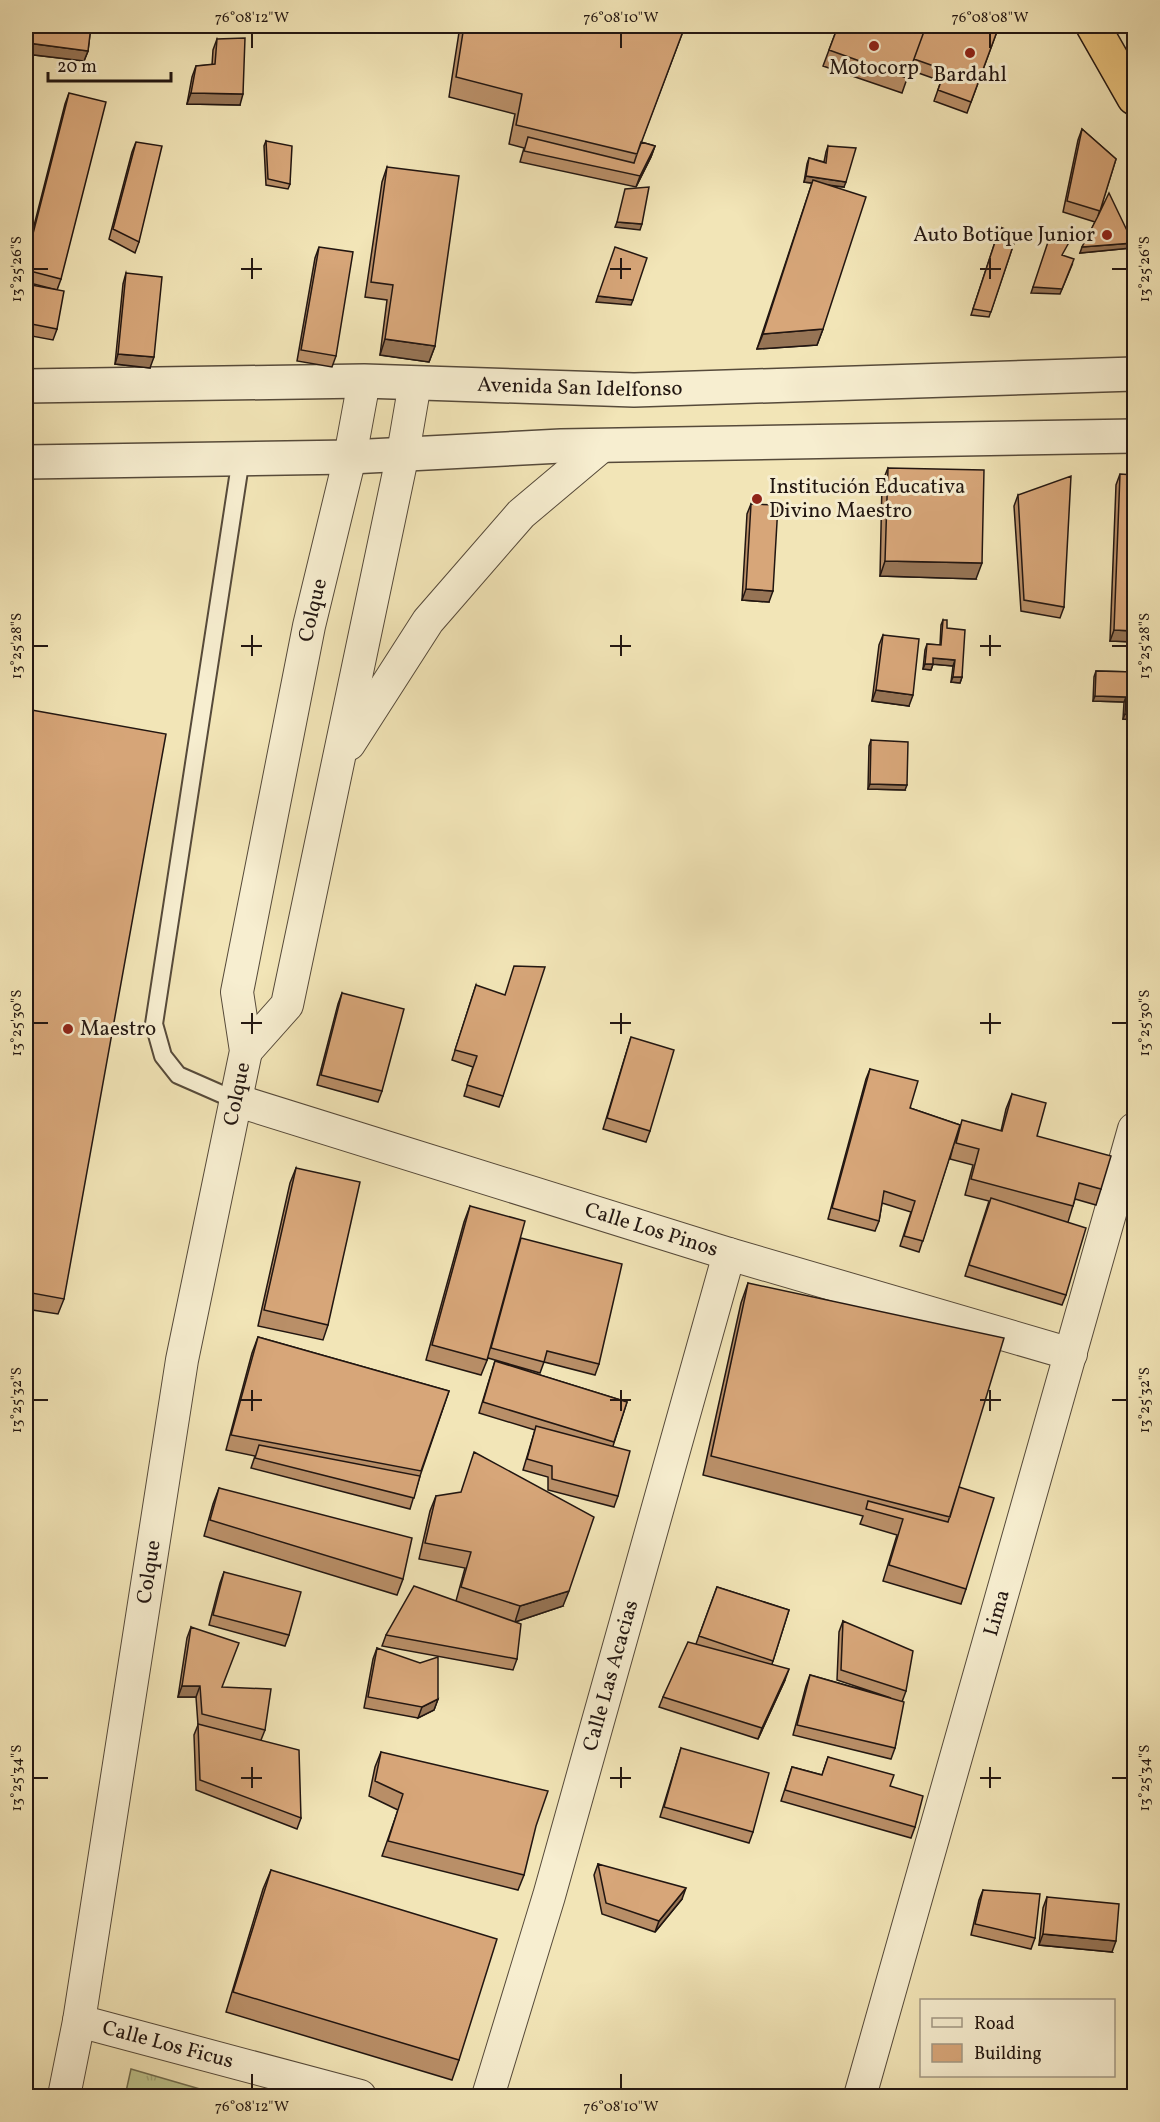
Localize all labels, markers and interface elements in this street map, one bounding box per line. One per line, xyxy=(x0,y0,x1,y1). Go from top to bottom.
text: 76°08'12"W xyxy=(215,8,289,29)
text: 76°08'10"W xyxy=(583,8,659,29)
text: 76°08'08"W xyxy=(951,8,1029,29)
marker: Motocorp xyxy=(867,39,881,53)
scale bar xyxy=(48,45,171,83)
marker: Bardahl xyxy=(963,46,977,60)
place label: Motocorp xyxy=(829,54,919,83)
text: 20 m xyxy=(57,55,97,80)
place label: Bardahl xyxy=(933,61,1007,90)
place label: Auto Botique Junior xyxy=(913,221,1095,250)
marker: Auto Botique Junior xyxy=(1100,228,1114,242)
text: 13°25'26"S xyxy=(7,236,28,302)
text: 13°25'26"S xyxy=(1135,236,1156,302)
street label: Avenida San Idelfonso xyxy=(477,370,683,405)
place label: Institución Educativa Divino Maestro xyxy=(769,473,966,526)
marker: Institución Educativa Divino Maestro xyxy=(750,492,764,506)
street label: Colque xyxy=(292,576,335,644)
text: 13°25'28"S xyxy=(7,613,28,679)
text: 13°25'28"S xyxy=(1135,613,1156,679)
text: 13°25'30"S xyxy=(7,990,28,1056)
text: 13°25'30"S xyxy=(1135,990,1156,1056)
place label: Maestro xyxy=(80,1015,156,1044)
marker: Maestro xyxy=(61,1022,75,1036)
street label: Colque xyxy=(216,1060,258,1129)
street label: Calle Los Pinos xyxy=(581,1195,722,1264)
text: 13°25'32"S xyxy=(7,1367,28,1433)
text: 13°25'32"S xyxy=(1135,1367,1156,1433)
street label: Colque xyxy=(130,1538,168,1606)
street label: Lima xyxy=(976,1586,1017,1640)
street label: Calle Las Acacias xyxy=(576,1597,646,1755)
text: 13°25'34"S xyxy=(7,1745,28,1812)
text: 13°25'34"S xyxy=(1135,1745,1156,1812)
legend xyxy=(920,1999,1115,2077)
text: Road xyxy=(974,2012,1015,2037)
street label: Calle Los Ficus xyxy=(99,2013,237,2076)
text: Building xyxy=(974,2042,1042,2067)
text: 76°08'12"W xyxy=(215,2097,289,2118)
text: 76°08'10"W xyxy=(583,2097,659,2118)

